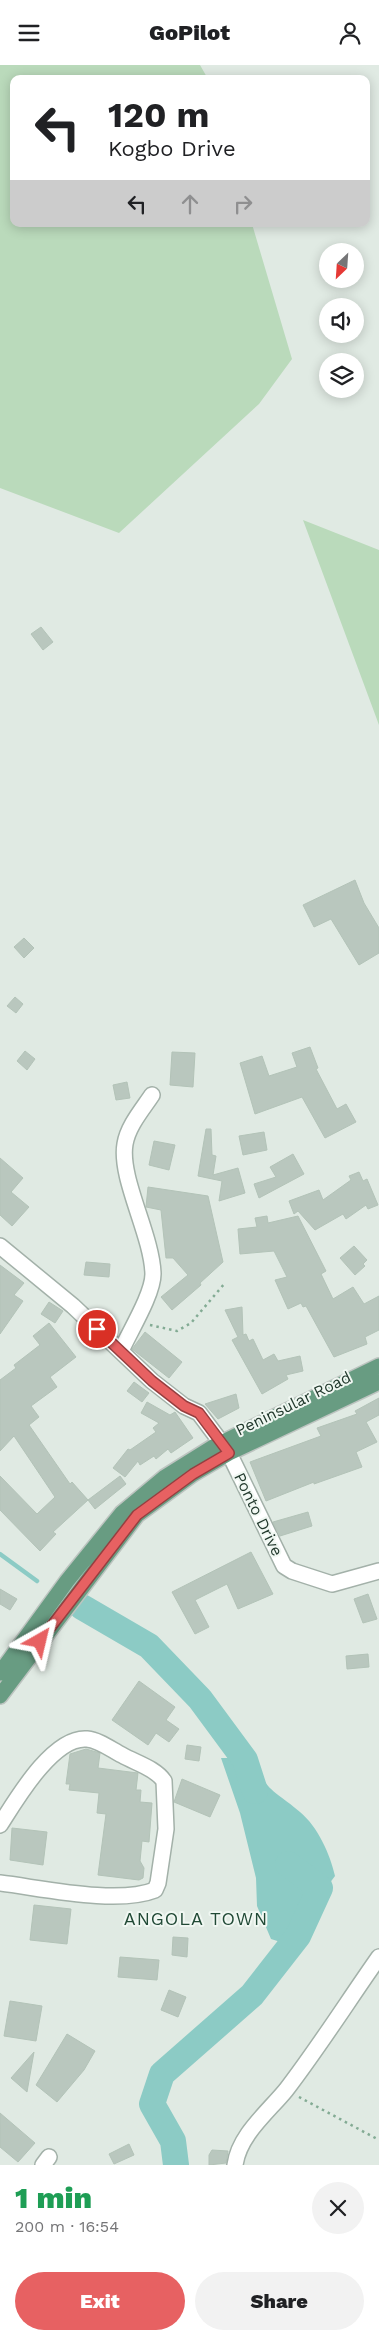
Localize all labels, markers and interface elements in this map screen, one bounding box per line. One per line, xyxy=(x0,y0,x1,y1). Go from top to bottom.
icon: menu xyxy=(15,19,43,47)
icon: person xyxy=(336,19,364,47)
text: GoPilot xyxy=(149,20,230,45)
text: 120 m xyxy=(108,94,209,136)
icon: left xyxy=(25,95,90,160)
text: Kogbo Drive xyxy=(108,136,236,161)
icon: left xyxy=(123,190,151,218)
icon: ahead xyxy=(176,190,204,218)
icon: right xyxy=(229,190,257,218)
north arrow xyxy=(319,243,364,287)
map controls xyxy=(319,243,364,398)
button: sound xyxy=(319,298,364,343)
button: layers xyxy=(319,353,364,398)
pin xyxy=(76,1308,118,1350)
icon: arrive xyxy=(83,1315,111,1343)
street label: Peninsular Road xyxy=(233,1367,354,1440)
street label: Ponto Drive xyxy=(230,1469,287,1559)
position arrow xyxy=(13,1614,65,1666)
district label: ANGOLA TOWN xyxy=(124,1908,268,1929)
text: 1 min xyxy=(15,2180,92,2215)
button: close xyxy=(312,2182,364,2234)
text: 200 m · 16:54 xyxy=(15,2217,119,2236)
button: Exit xyxy=(15,2272,185,2330)
button: Share xyxy=(195,2272,364,2330)

